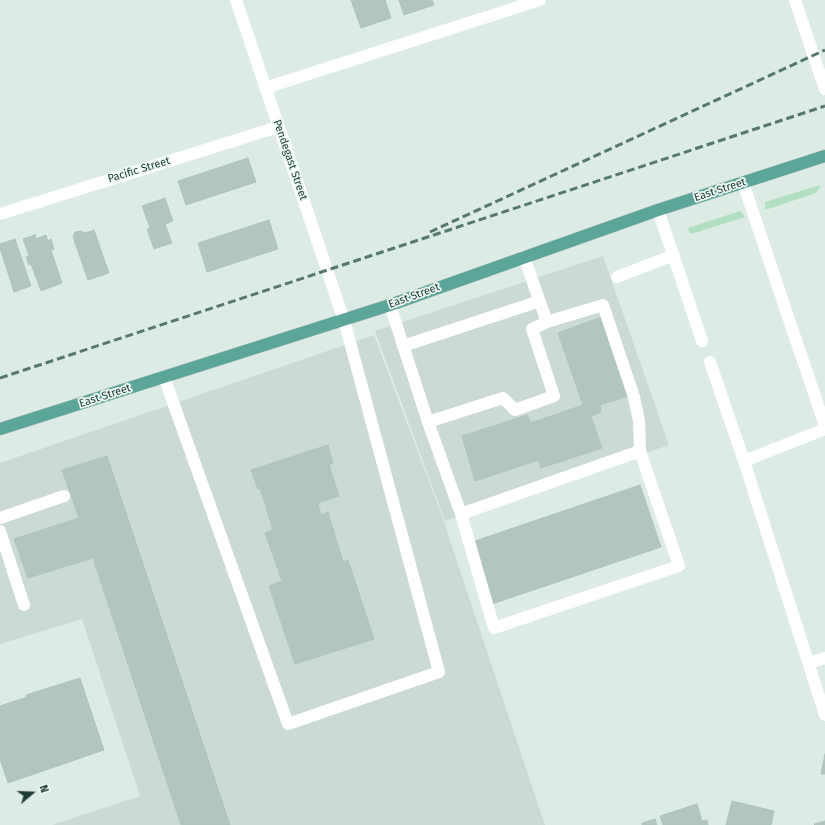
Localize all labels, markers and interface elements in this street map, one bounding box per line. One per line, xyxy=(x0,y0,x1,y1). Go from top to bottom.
street label: Pendegast Street xyxy=(270,118,310,202)
street label: Pacific Street xyxy=(106,154,172,186)
street label: East Street xyxy=(693,175,747,205)
street label: East Street xyxy=(387,281,441,311)
street label: East Street xyxy=(78,381,132,411)
north arrow xyxy=(12,773,52,813)
text: N xyxy=(36,783,51,794)

